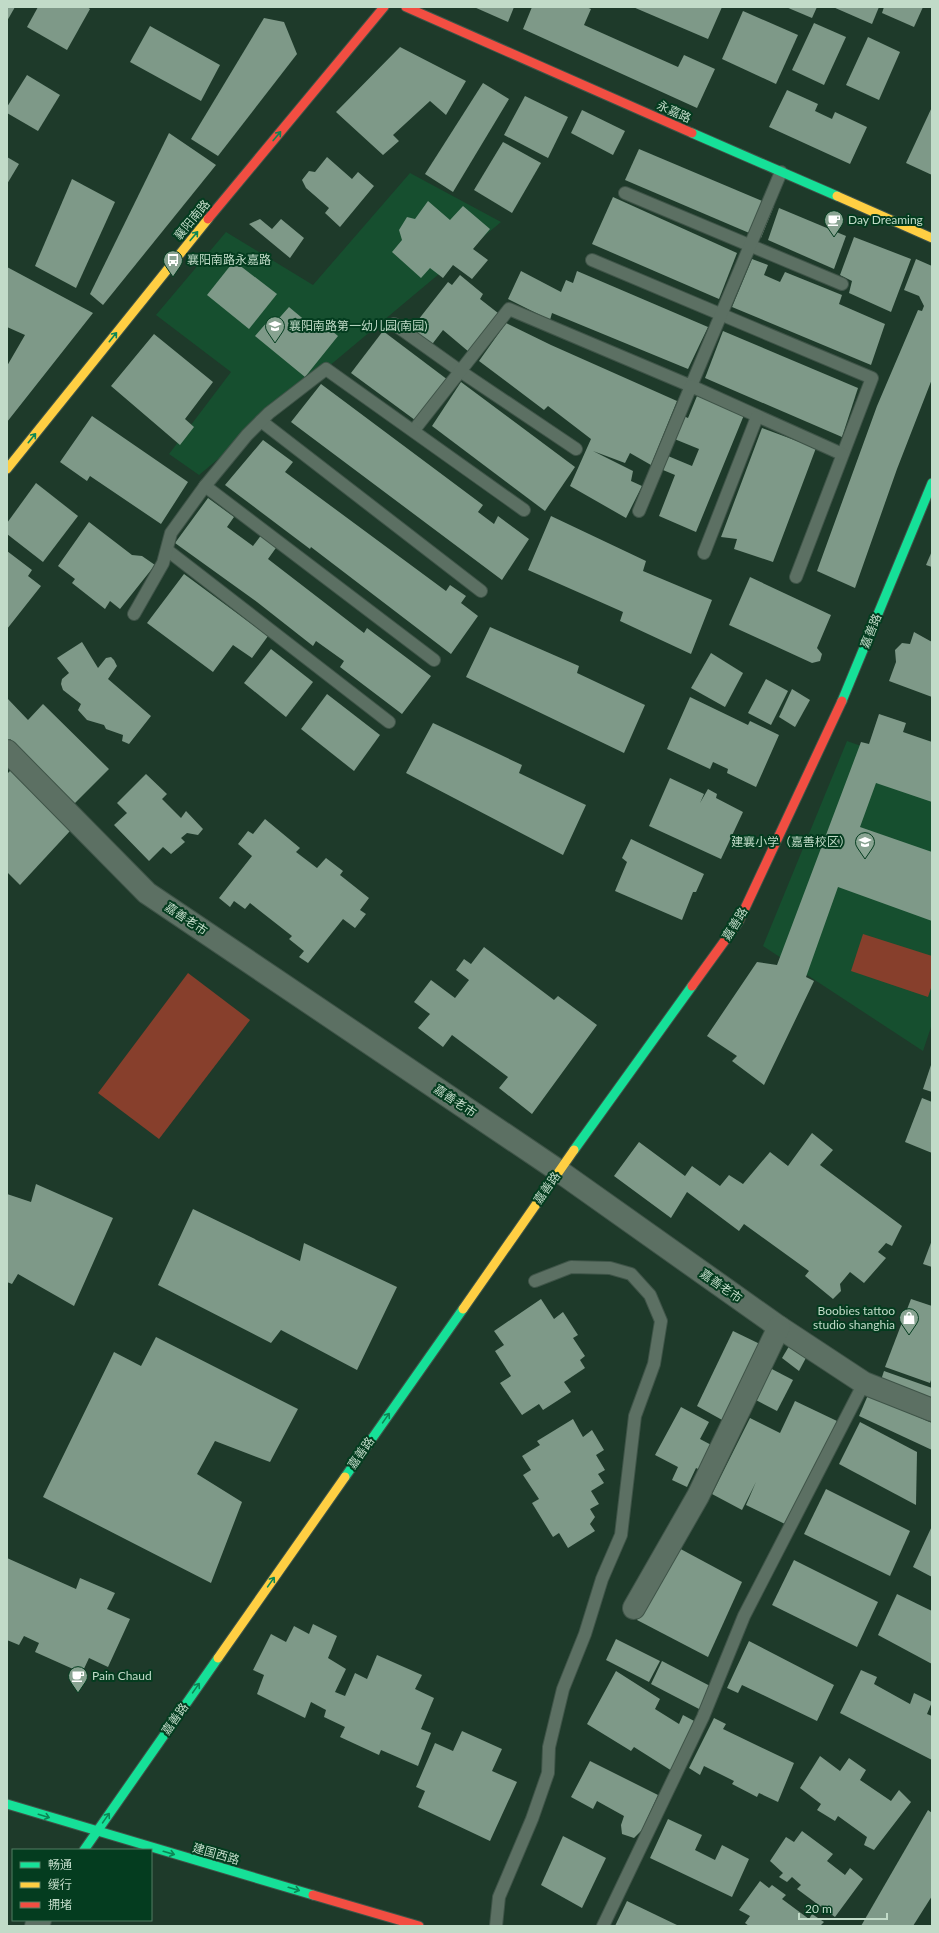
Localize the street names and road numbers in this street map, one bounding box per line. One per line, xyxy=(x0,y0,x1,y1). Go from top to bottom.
street label: 永嘉路 xyxy=(655,97,694,126)
street label: 襄阳南路 xyxy=(170,196,213,243)
street label: 嘉善路 xyxy=(857,611,884,650)
street label: 嘉善老市 xyxy=(162,899,210,938)
street label: 嘉善路 xyxy=(719,904,750,943)
street label: 嘉善老市 xyxy=(431,1081,479,1120)
street label: 嘉善路 xyxy=(530,1169,563,1207)
street label: 嘉善老市 xyxy=(697,1266,745,1306)
street label: 嘉善路 xyxy=(344,1434,377,1472)
street label: 嘉善路 xyxy=(158,1700,191,1738)
street label: 建国西路 xyxy=(191,1840,241,1867)

